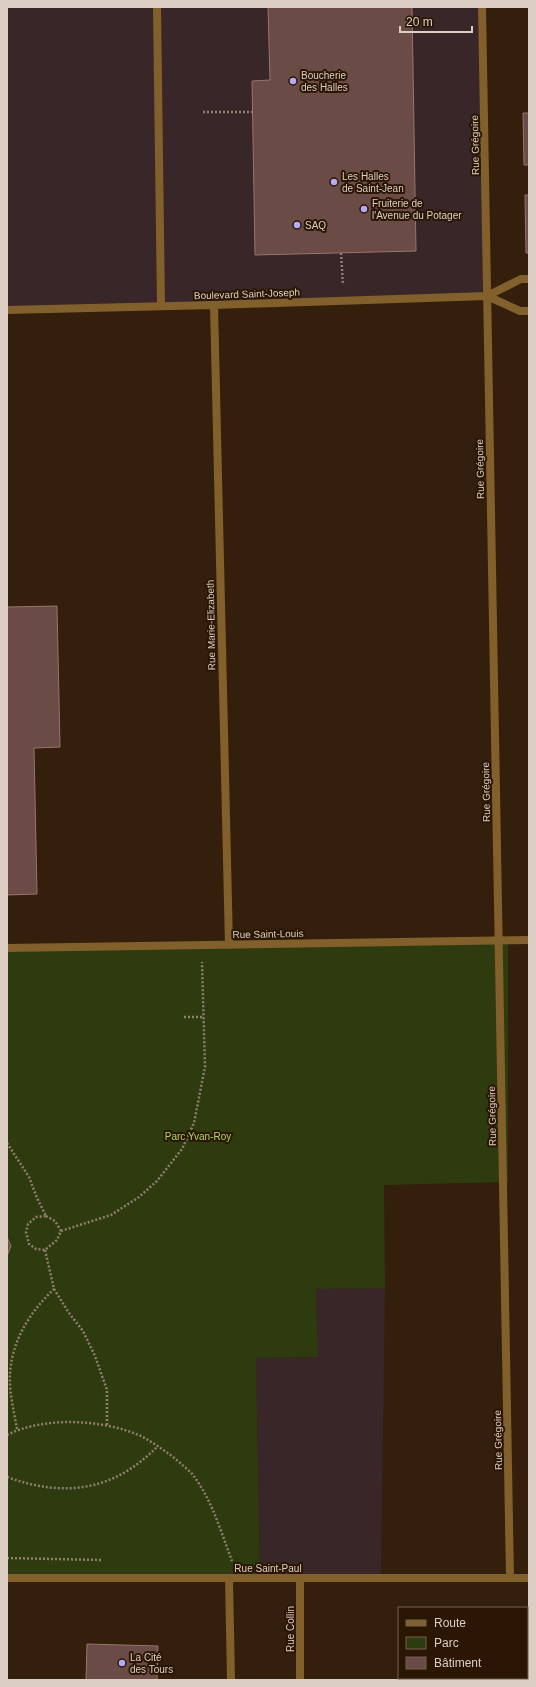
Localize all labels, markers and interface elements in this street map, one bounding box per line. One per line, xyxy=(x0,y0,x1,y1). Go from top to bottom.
scale bar xyxy=(400,8,472,34)
text: 20 m xyxy=(406,15,433,29)
place label: Boucherie des Halles xyxy=(301,70,348,93)
marker: Boucherie des Halles xyxy=(288,76,298,86)
street label: Rue Grégoire xyxy=(469,114,481,175)
place label: Les Halles de Saint-Jean xyxy=(342,171,404,194)
marker: Les Halles de Saint-Jean xyxy=(329,177,339,187)
place label: Fruiterie de l'Avenue du Potager xyxy=(372,198,462,221)
marker: Fruiterie de l'Avenue du Potager xyxy=(359,204,369,214)
marker: SAQ xyxy=(292,220,302,230)
place label: SAQ xyxy=(305,220,326,231)
street label: Boulevard Saint-Joseph xyxy=(194,287,300,301)
street label: Rue Grégoire xyxy=(474,438,486,499)
street label: Rue Marie-Elizabeth xyxy=(205,580,217,670)
street label: Rue Grégoire xyxy=(480,761,492,822)
street label: Rue Saint-Louis xyxy=(232,928,304,940)
street label: Rue Grégoire xyxy=(486,1085,498,1146)
park label: Parc Yvan-Roy xyxy=(165,1131,231,1142)
street label: Rue Grégoire xyxy=(492,1409,504,1470)
street label: Rue Saint-Paul xyxy=(234,1563,302,1574)
street label: Rue Collin xyxy=(285,1606,296,1652)
legend xyxy=(398,1607,528,1679)
text: Route xyxy=(434,1616,466,1630)
text: Parc xyxy=(434,1636,459,1650)
place label: La Cité des Tours xyxy=(130,1652,173,1675)
text: Bâtiment xyxy=(434,1656,482,1670)
marker: La Cité des Tours xyxy=(117,1658,127,1668)

